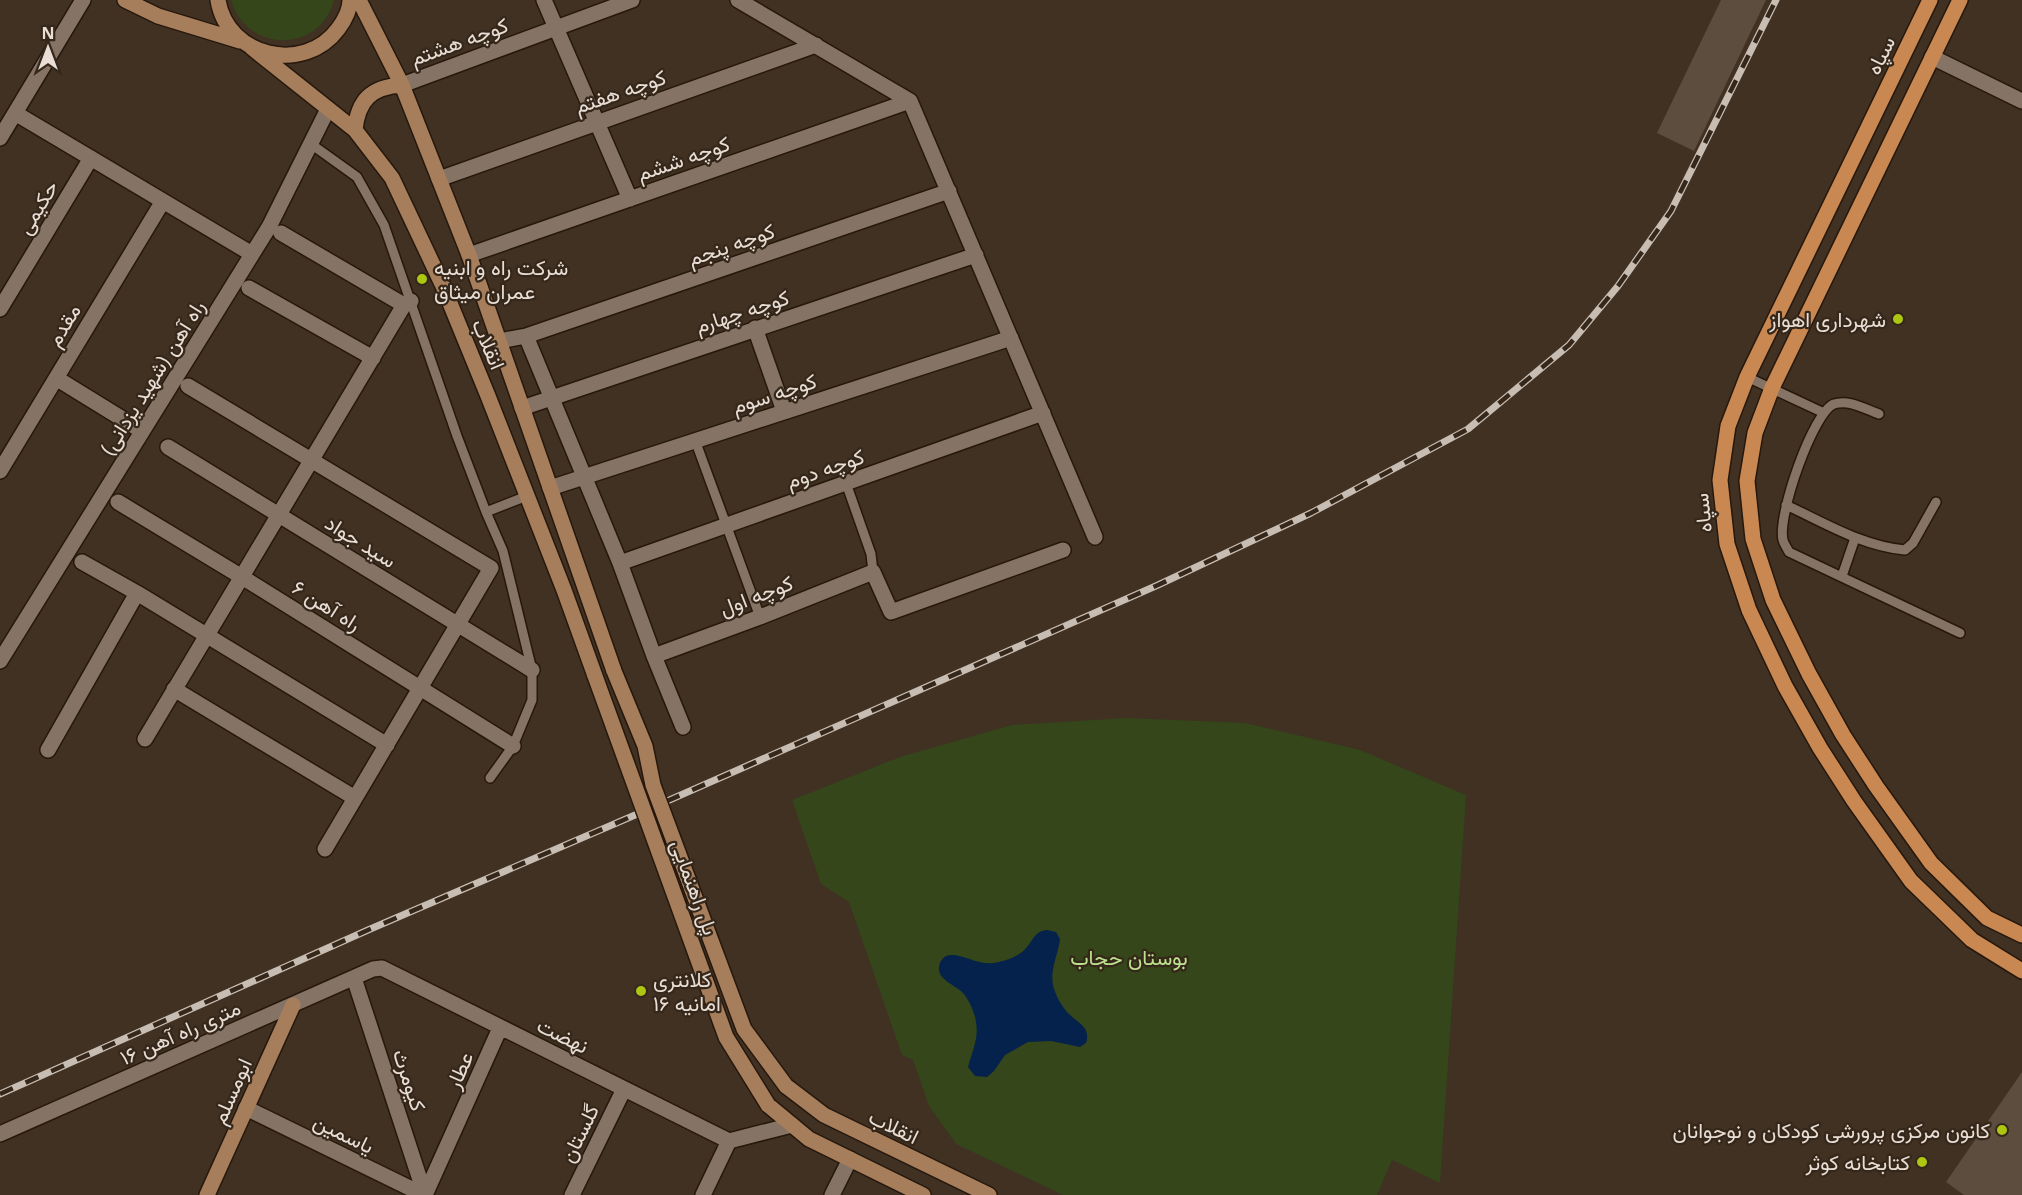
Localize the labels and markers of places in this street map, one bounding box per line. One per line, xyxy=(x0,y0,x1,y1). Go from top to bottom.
place label: شرکت راه و ابنیه عمران میثاق xyxy=(434,253,568,305)
marker: شرکت راه و ابنیه عمران میثاق xyxy=(415,272,429,286)
place label: شهرداری اهواز xyxy=(1768,305,1886,333)
marker: شهرداری اهواز xyxy=(1891,312,1905,326)
place label: کلانتری ۱۶ امانیه xyxy=(653,965,721,1017)
marker: کلانتری ۱۶ امانیه xyxy=(634,984,648,998)
place label: کانون مرکزی پرورشی کودکان و نوجوانان xyxy=(1672,1116,1990,1145)
marker: کانون مرکزی پرورشی کودکان و نوجوانان xyxy=(1995,1123,2009,1137)
place label: کتابخانه کوثر xyxy=(1805,1148,1910,1176)
marker: کتابخانه کوثر xyxy=(1915,1155,1929,1169)

